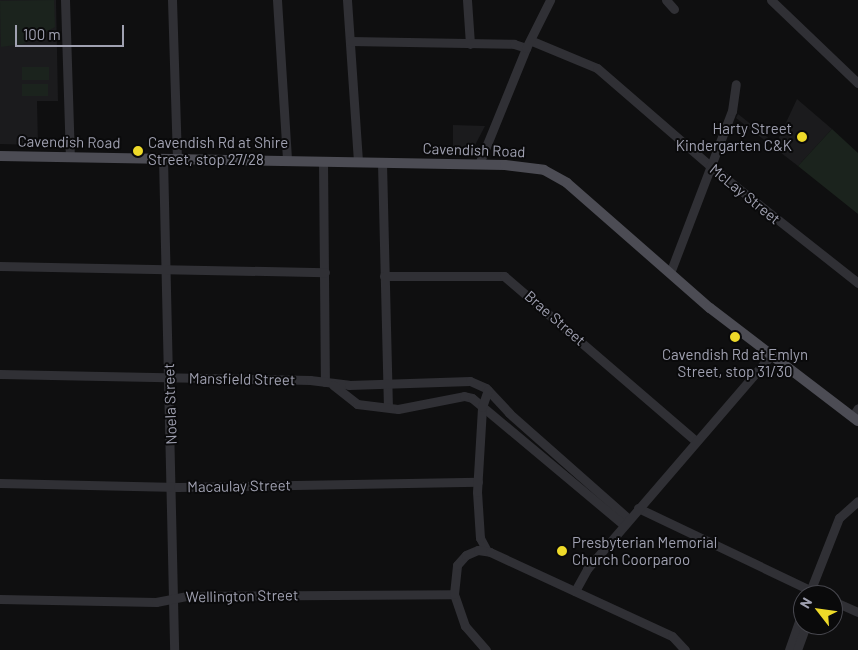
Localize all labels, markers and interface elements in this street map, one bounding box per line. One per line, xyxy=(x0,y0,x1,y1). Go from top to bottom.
scale bar xyxy=(18,15,126,47)
text: 100 m xyxy=(23,25,61,43)
place label: Harty Street Kindergarten C&K xyxy=(676,119,792,154)
marker: Harty Street Kindergarten C&K xyxy=(796,131,808,143)
street label: Cavendish Road xyxy=(17,132,121,152)
place label: Cavendish Rd at Shire Street, stop 27/28 xyxy=(148,133,288,168)
street label: Cavendish Road xyxy=(422,139,526,161)
marker: Cavendish Rd at Shire Street, stop 27/28 xyxy=(132,145,144,157)
street label: McLay Street xyxy=(706,160,784,228)
street label: Brae Street xyxy=(521,287,589,349)
marker: Cavendish Rd at Emlyn Street, stop 31/30 xyxy=(729,331,741,343)
place label: Cavendish Rd at Emlyn Street, stop 31/30 xyxy=(662,345,808,380)
street label: Noela Street xyxy=(160,363,180,445)
street label: Mansfield Street xyxy=(189,369,295,389)
street label: Macaulay Street xyxy=(187,476,291,496)
place label: Presbyterian Memorial Church Coorparoo xyxy=(572,533,717,568)
marker: Presbyterian Memorial Church Coorparoo xyxy=(556,545,568,557)
north arrow xyxy=(793,585,843,635)
street label: Wellington Street xyxy=(185,586,299,606)
text: N xyxy=(796,594,815,611)

